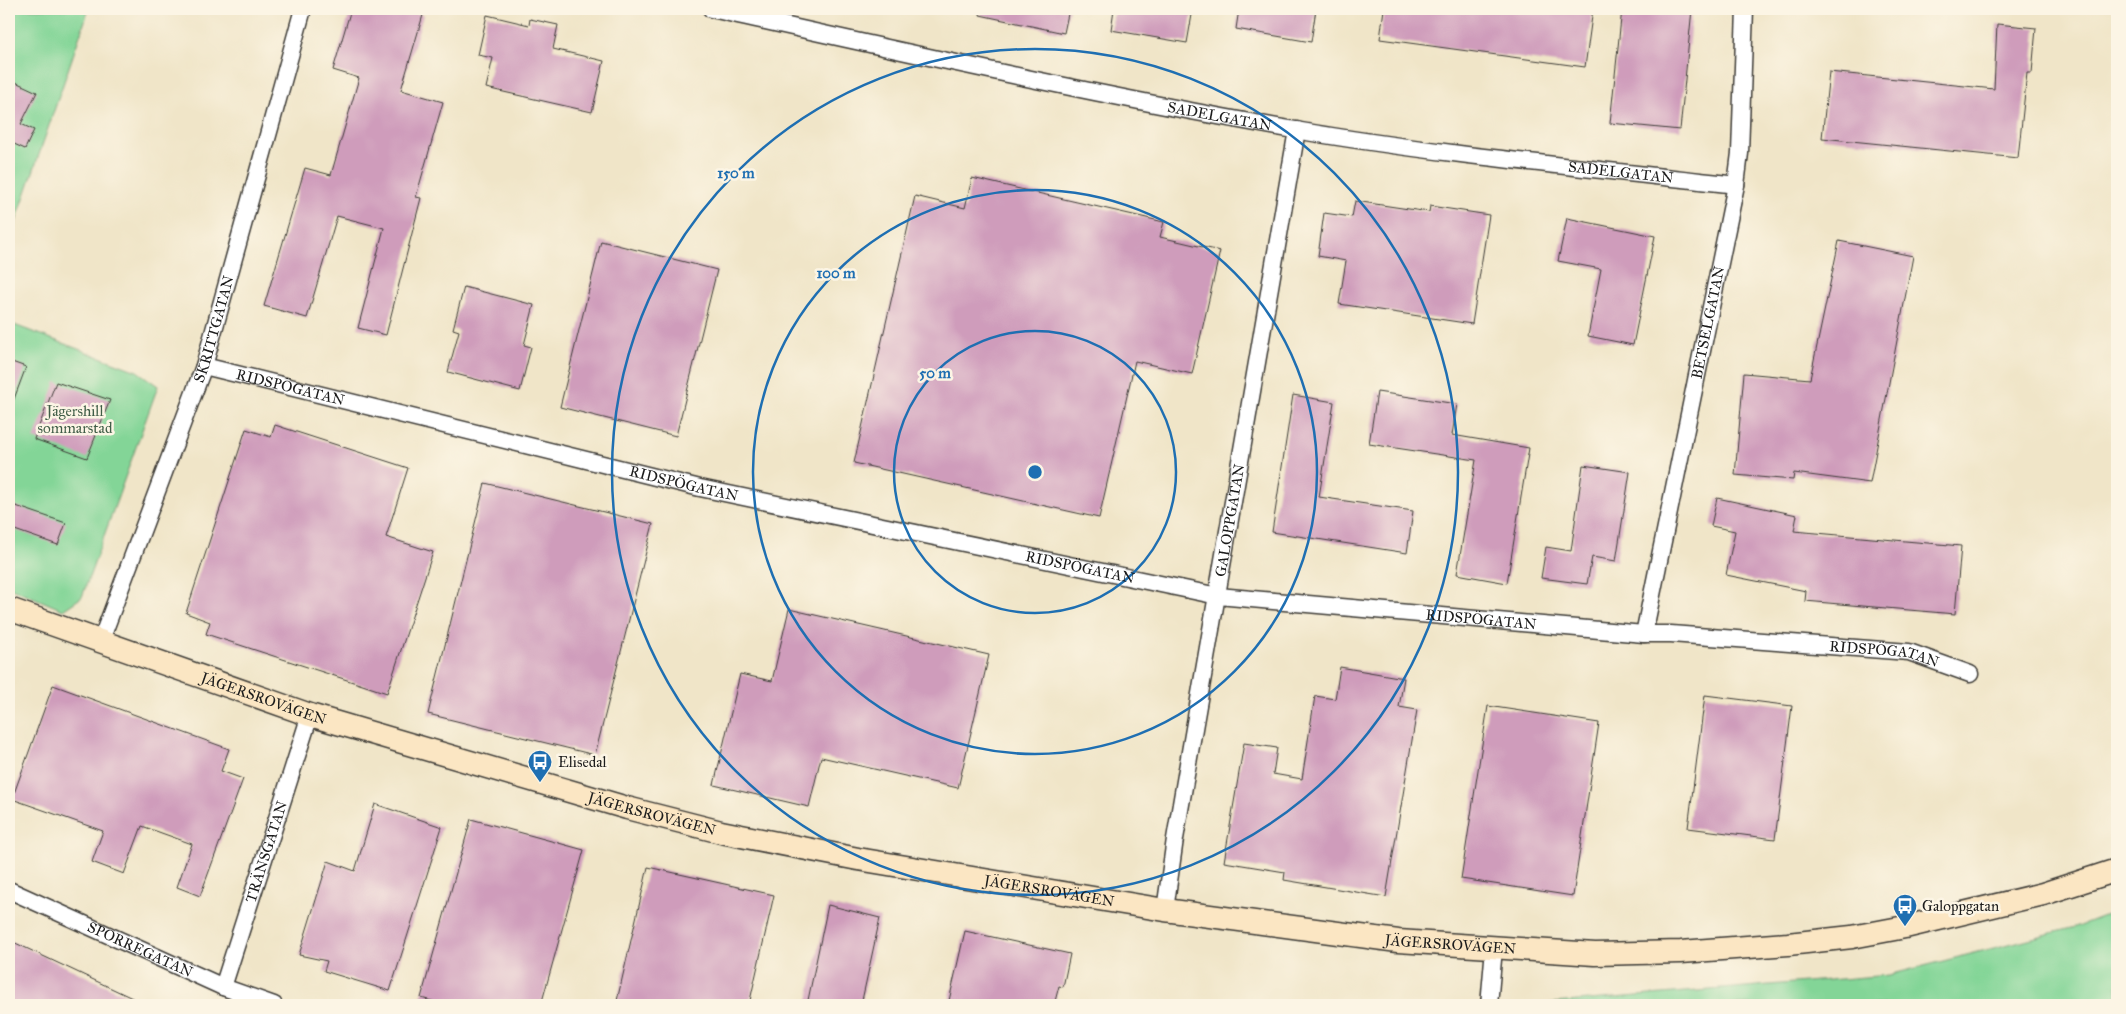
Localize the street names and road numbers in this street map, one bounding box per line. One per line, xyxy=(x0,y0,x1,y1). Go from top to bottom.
street label: SADELGATAN xyxy=(1166,98,1274,135)
street label: SADELGATAN xyxy=(1567,158,1675,187)
street label: BETSELGATAN xyxy=(1687,264,1728,381)
street label: SKRITTGATAN xyxy=(190,273,238,385)
street label: RIDSPÖGATAN xyxy=(234,365,347,409)
street label: RIDSPÖGATAN xyxy=(628,462,740,505)
street label: GALOPPGATAN xyxy=(1211,462,1248,578)
street label: RIDSPÖGATAN xyxy=(1024,547,1136,587)
street label: RIDSPÖGATAN xyxy=(1425,606,1537,633)
street label: RIDSPÖGATAN xyxy=(1829,637,1942,671)
street label: JÄGERSROVÄGEN xyxy=(196,668,329,728)
street label: JÄGERSROVÄGEN xyxy=(584,787,718,839)
street label: TRÄNSGATAN xyxy=(242,798,291,905)
street label: JÄGERSROVÄGEN xyxy=(981,871,1116,910)
street label: SPORREGATAN xyxy=(85,918,196,981)
street label: JÄGERSROVÄGEN xyxy=(1382,930,1517,958)

